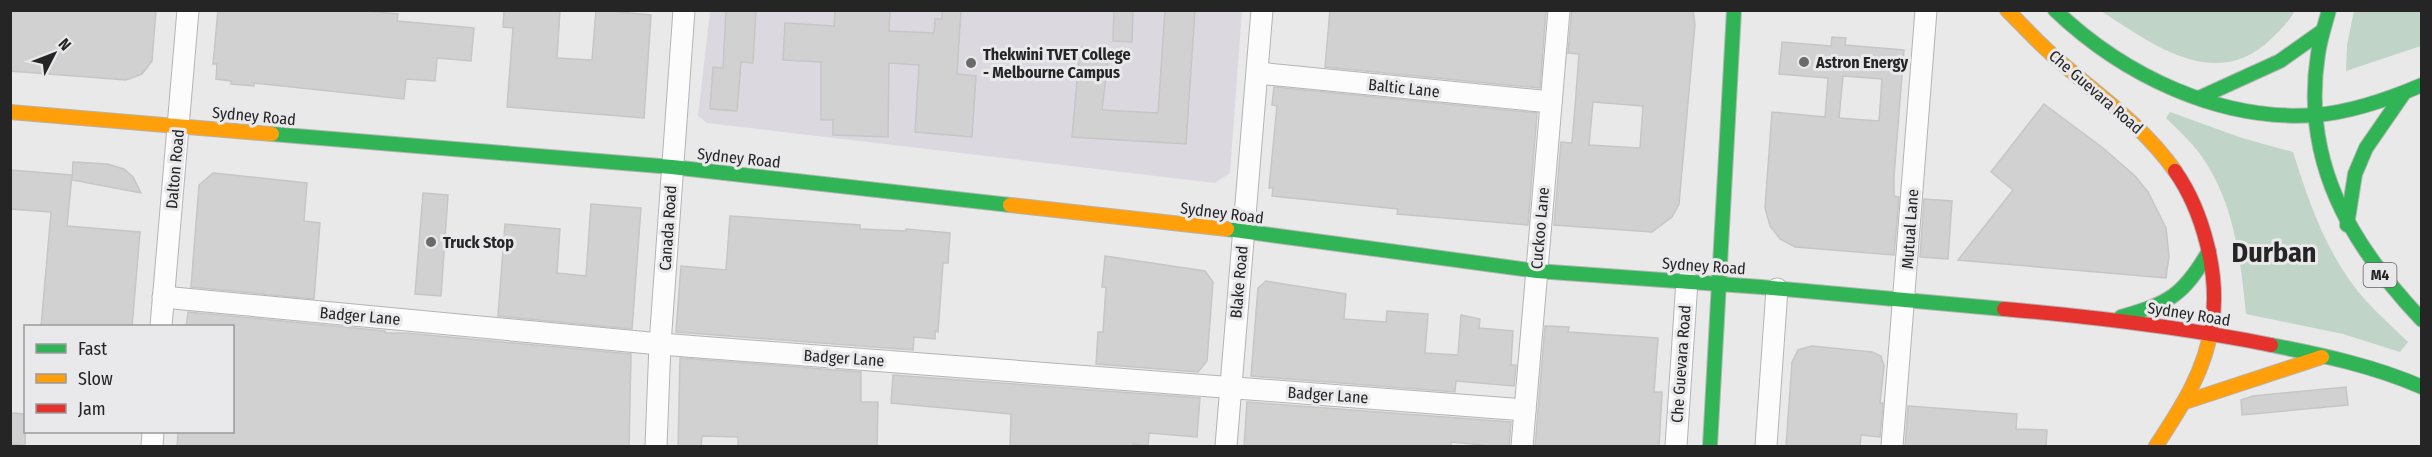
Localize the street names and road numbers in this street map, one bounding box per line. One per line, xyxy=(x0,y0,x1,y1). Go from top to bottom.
street label: Che Guevara Road xyxy=(2045,46,2147,138)
street label: Baltic Lane xyxy=(1367,75,1441,101)
street label: Sydney Road xyxy=(211,103,297,129)
street label: Dalton Road xyxy=(162,128,188,210)
street label: Sydney Road xyxy=(696,144,782,172)
street label: Canada Road xyxy=(656,185,680,271)
street label: Cuckoo Lane xyxy=(1527,186,1553,270)
street label: Mutual Lane xyxy=(1898,188,1922,270)
street label: Sydney Road xyxy=(1179,198,1265,228)
street label: Blake Road xyxy=(1226,245,1252,319)
street label: Sydney Road xyxy=(1662,254,1746,278)
road number: M4 xyxy=(2364,263,2396,287)
street label: Sydney Road xyxy=(2146,298,2232,330)
street label: Badger Lane xyxy=(319,303,401,329)
street label: Che Guevara Road xyxy=(1667,304,1695,424)
street label: Badger Lane xyxy=(803,346,885,370)
street label: Badger Lane xyxy=(1287,383,1369,407)

